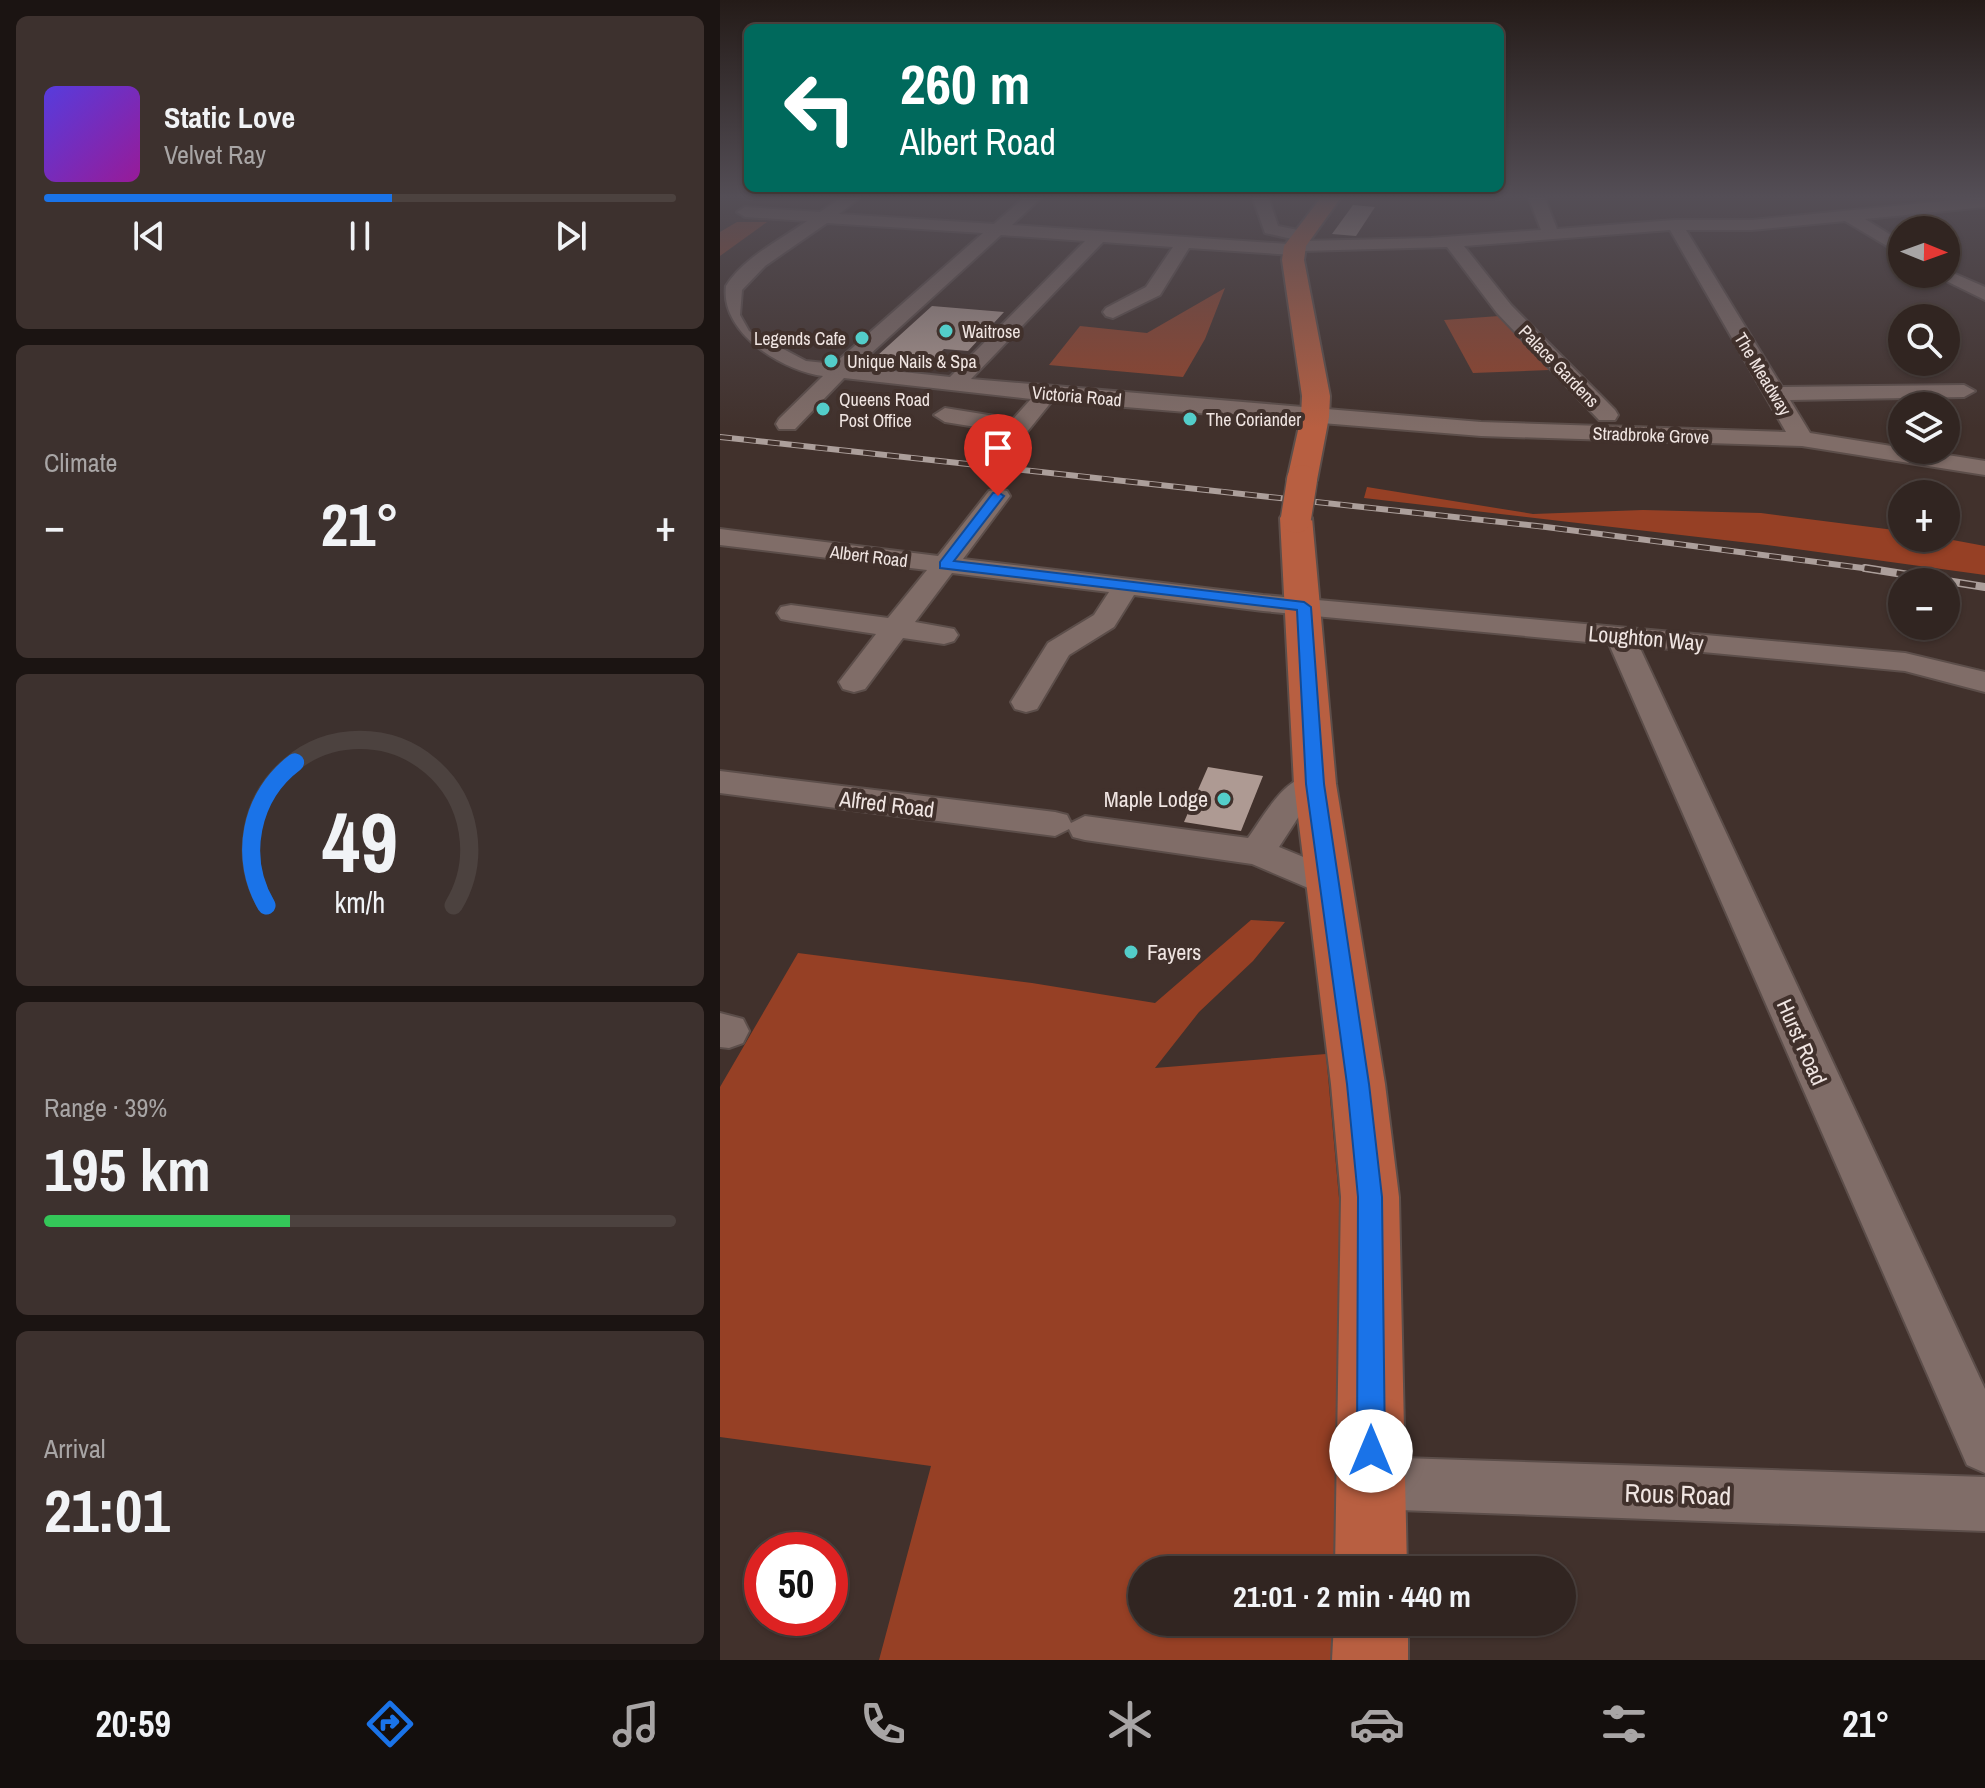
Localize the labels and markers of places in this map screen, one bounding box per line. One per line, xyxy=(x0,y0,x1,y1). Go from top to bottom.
place label: Waitrose xyxy=(962,319,1021,344)
marker: Waitrose xyxy=(937,322,955,340)
place label: Legends Cafe xyxy=(754,326,846,351)
marker: Legends Cafe xyxy=(853,329,871,347)
place label: Unique Nails & Spa xyxy=(847,349,977,374)
marker: Unique Nails & Spa xyxy=(822,352,840,370)
place label: Queens Road Post Office xyxy=(839,387,930,433)
marker: Queens Road Post Office xyxy=(814,400,832,418)
place label: The Coriander xyxy=(1206,407,1301,432)
marker: The Coriander xyxy=(1181,410,1199,428)
pin xyxy=(964,414,1032,496)
place label: Maple Lodge xyxy=(1104,784,1208,814)
marker: Maple Lodge xyxy=(1215,790,1233,808)
place label: Fayers xyxy=(1147,937,1201,967)
marker: Fayers xyxy=(1122,943,1140,961)

